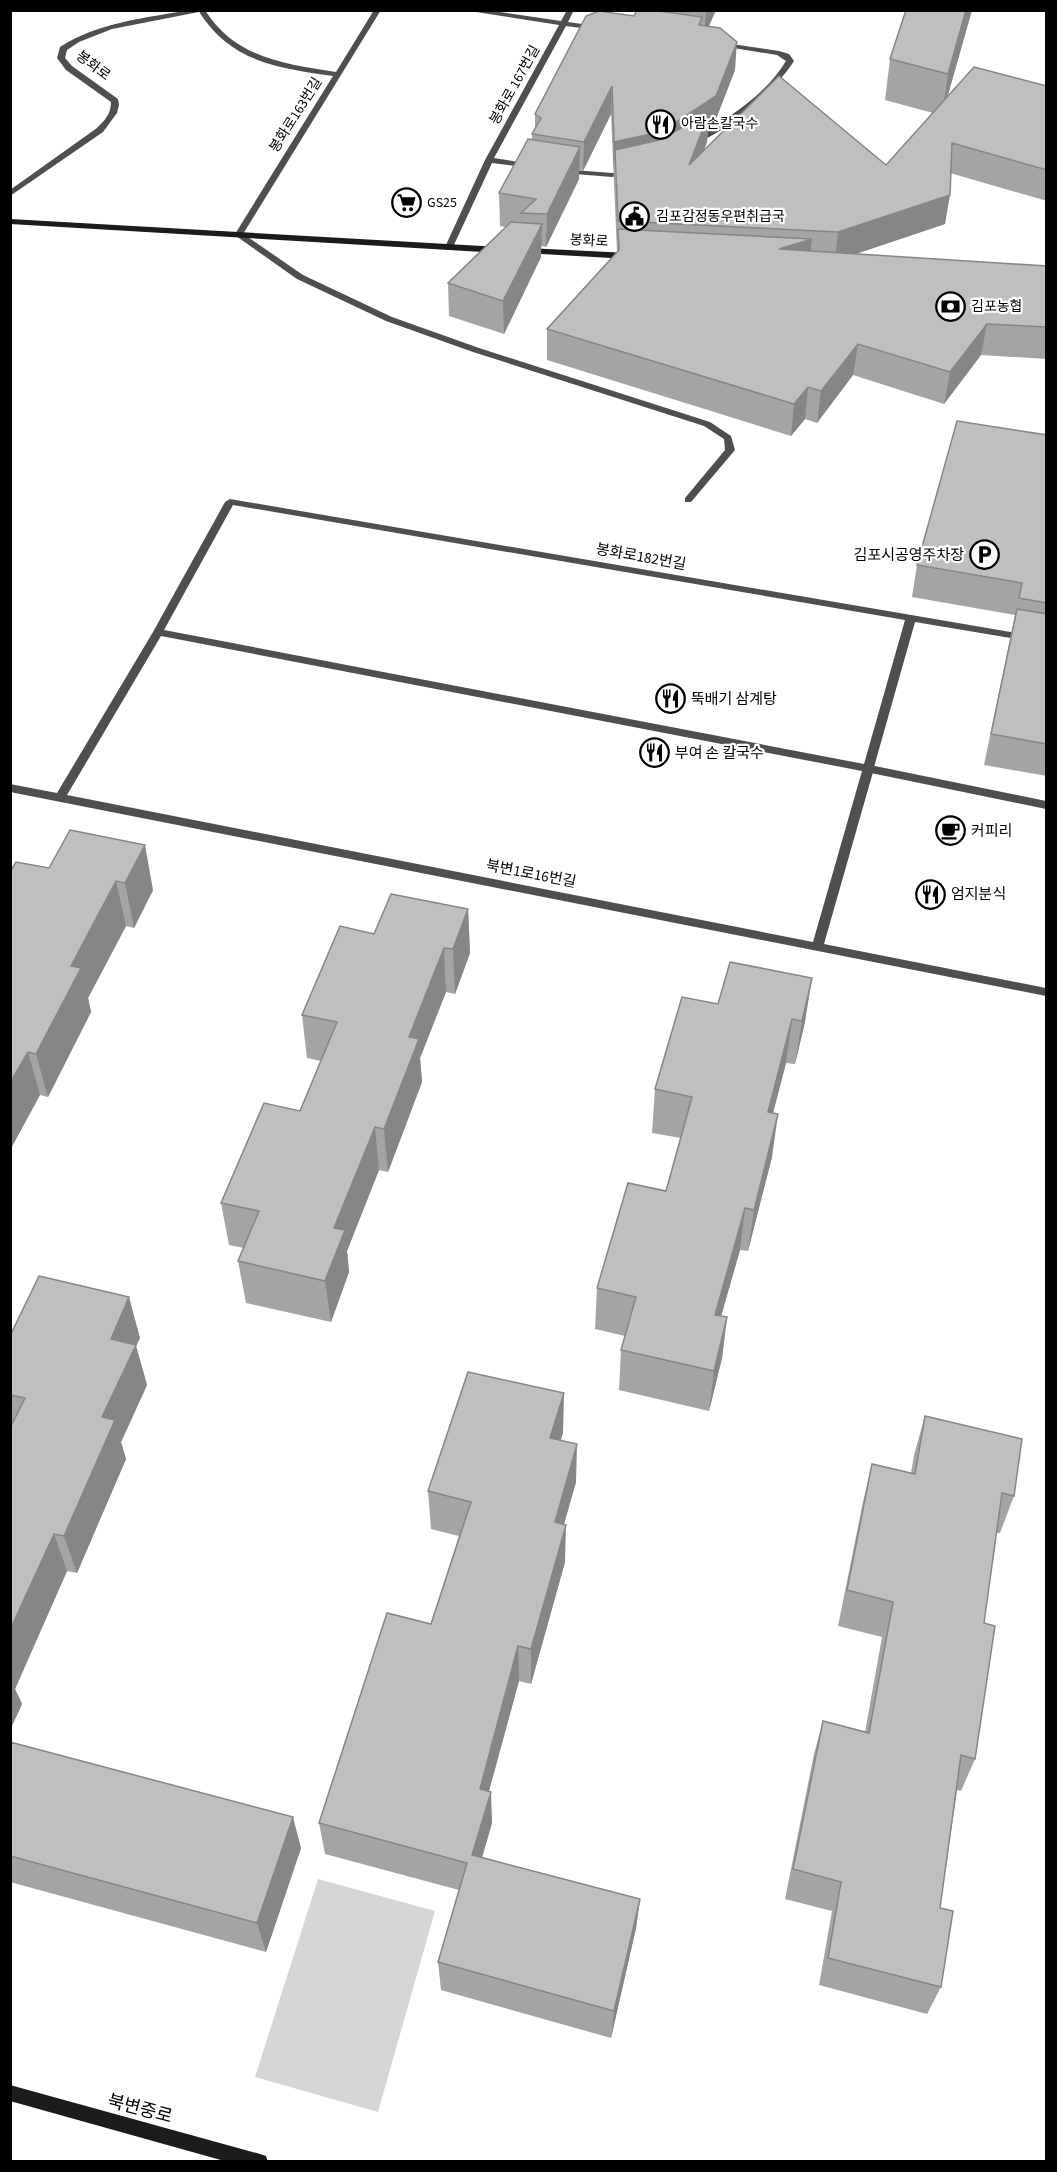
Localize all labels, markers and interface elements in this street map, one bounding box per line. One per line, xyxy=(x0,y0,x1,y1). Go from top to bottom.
street label: 봉화로 167번길 xyxy=(485,42,545,128)
street label: 봉화로 xyxy=(72,46,115,86)
street label: 봉화로163번길 xyxy=(265,74,327,156)
restaurant icon: 아람손칼국수 xyxy=(644,108,676,140)
place label: 아람손칼국수 xyxy=(681,114,758,134)
supermarket icon: GS25 xyxy=(390,187,422,219)
place label: GS25 xyxy=(427,193,457,213)
public building icon: 김포감정동우편취급국 xyxy=(619,201,651,233)
place label: 김포감정동우편취급국 xyxy=(656,207,785,227)
street label: 봉화로 xyxy=(569,230,609,252)
bank icon: 김포농협 xyxy=(934,291,966,323)
place label: 김포농협 xyxy=(971,297,1023,317)
street label: 봉화로182번길 xyxy=(594,539,688,575)
parking icon: 김포시공영주차장 xyxy=(969,539,1001,571)
place label: 김포시공영주차장 xyxy=(854,545,964,566)
restaurant icon: 뚝배기 삼계탕 xyxy=(654,683,686,715)
place label: 뚝배기 삼계탕 xyxy=(691,689,777,710)
restaurant icon: 부여 손 칼국수 xyxy=(638,737,670,769)
place label: 부여 손 칼국수 xyxy=(675,743,764,764)
cafe icon: 커피리 xyxy=(934,815,966,847)
place label: 커피리 xyxy=(971,821,1012,842)
street label: 북변1로16번길 xyxy=(484,855,578,893)
restaurant icon: 엄지분식 xyxy=(914,878,946,910)
place label: 엄지분식 xyxy=(951,884,1006,905)
street label: 북변중로 xyxy=(105,2088,175,2130)

